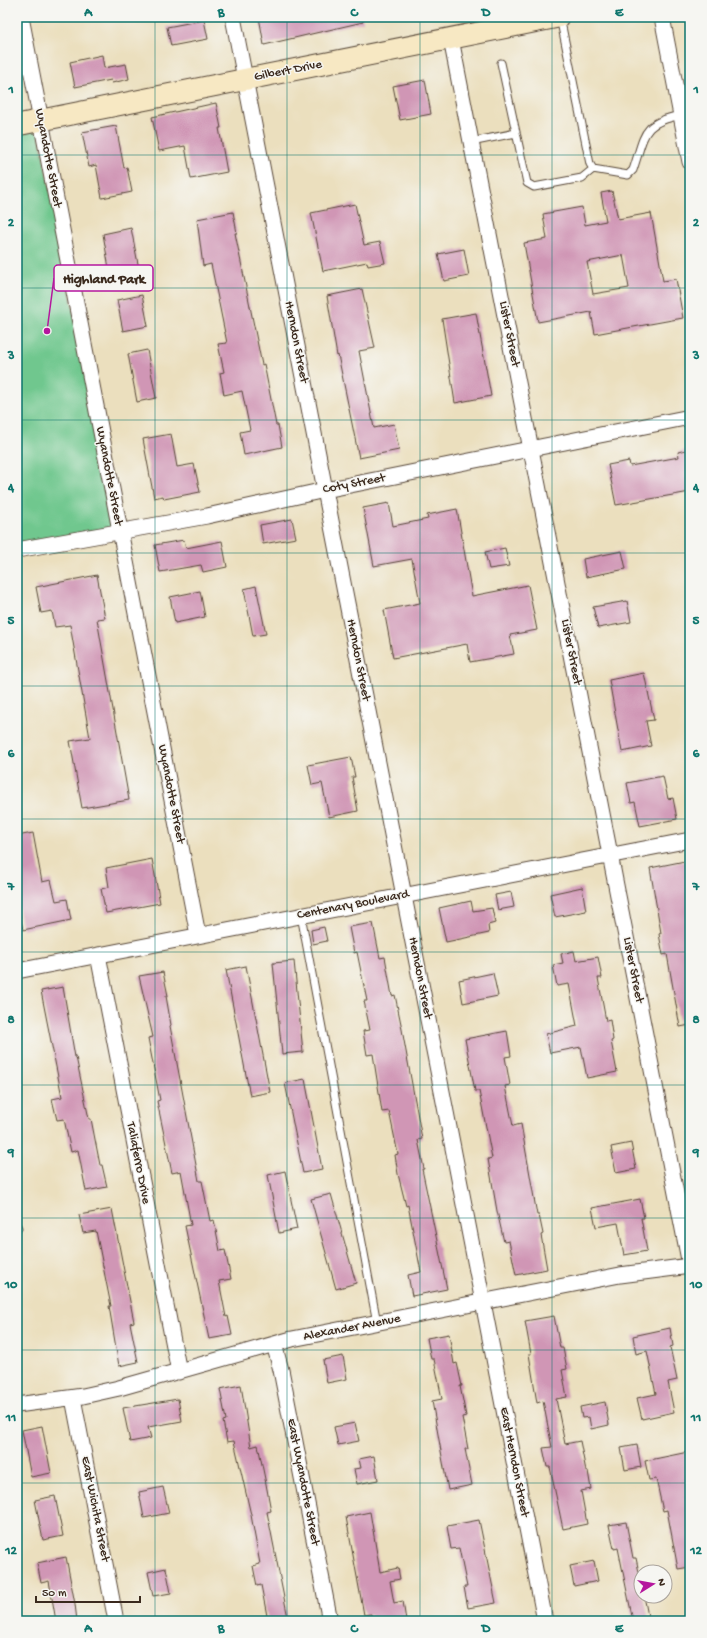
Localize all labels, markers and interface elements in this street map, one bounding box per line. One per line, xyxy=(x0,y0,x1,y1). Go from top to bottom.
text: A xyxy=(83,6,93,21)
text: B xyxy=(217,6,226,21)
text: C xyxy=(349,6,359,21)
text: D xyxy=(481,6,491,21)
text: E xyxy=(615,6,624,21)
street label: Gilbert Drive xyxy=(253,57,323,85)
text: 1 xyxy=(7,83,14,98)
text: 1 xyxy=(692,83,699,98)
street label: Wyandotte Street xyxy=(31,107,65,210)
text: 2 xyxy=(8,216,15,231)
text: 2 xyxy=(693,216,700,231)
callout: Highland Park xyxy=(54,265,153,291)
text: Highland Park xyxy=(63,272,147,289)
street label: Herndon Street xyxy=(281,300,312,386)
street label: Lister Street xyxy=(495,300,523,370)
text: 3 xyxy=(7,349,15,364)
text: 3 xyxy=(692,349,700,364)
street label: Wyandotte Street xyxy=(92,425,126,528)
street label: Coty Street xyxy=(322,470,388,497)
text: 4 xyxy=(7,481,15,496)
text: 4 xyxy=(692,481,700,496)
text: 5 xyxy=(8,614,15,629)
text: 5 xyxy=(693,614,700,629)
street label: Herndon Street xyxy=(343,618,374,704)
street label: Lister Street xyxy=(557,618,585,688)
street label: Wyandotte Street xyxy=(154,743,188,846)
text: 6 xyxy=(8,747,15,762)
text: 6 xyxy=(693,747,700,762)
text: 7 xyxy=(7,880,16,895)
text: 7 xyxy=(692,880,701,895)
street label: Centenary Boulevard xyxy=(296,887,412,923)
street label: Herndon Street xyxy=(405,936,436,1022)
street label: Lister Street xyxy=(619,936,647,1006)
text: 8 xyxy=(7,1013,15,1028)
text: 8 xyxy=(692,1013,700,1028)
street label: Taliaferro Drive xyxy=(123,1120,153,1206)
text: 9 xyxy=(7,1146,15,1161)
text: 9 xyxy=(692,1146,700,1161)
text: 10 xyxy=(4,1278,18,1293)
text: 10 xyxy=(689,1278,703,1293)
street label: Alexander Avenue xyxy=(302,1311,402,1345)
street label: East Herndon Street xyxy=(496,1406,532,1520)
text: 11 xyxy=(5,1411,16,1426)
text: 11 xyxy=(690,1411,701,1426)
street label: East Wyandotte Street xyxy=(283,1417,323,1548)
street label: East Wichita Street xyxy=(77,1455,113,1565)
text: 12 xyxy=(4,1544,17,1559)
text: 12 xyxy=(689,1544,702,1559)
north arrow xyxy=(633,1564,673,1604)
scale bar xyxy=(36,1578,140,1604)
text: N xyxy=(654,1578,667,1587)
text: 50 m xyxy=(42,1587,67,1601)
text: A xyxy=(83,1622,93,1637)
text: B xyxy=(217,1622,226,1637)
text: C xyxy=(349,1622,359,1637)
text: D xyxy=(481,1622,491,1637)
text: E xyxy=(615,1622,624,1637)

